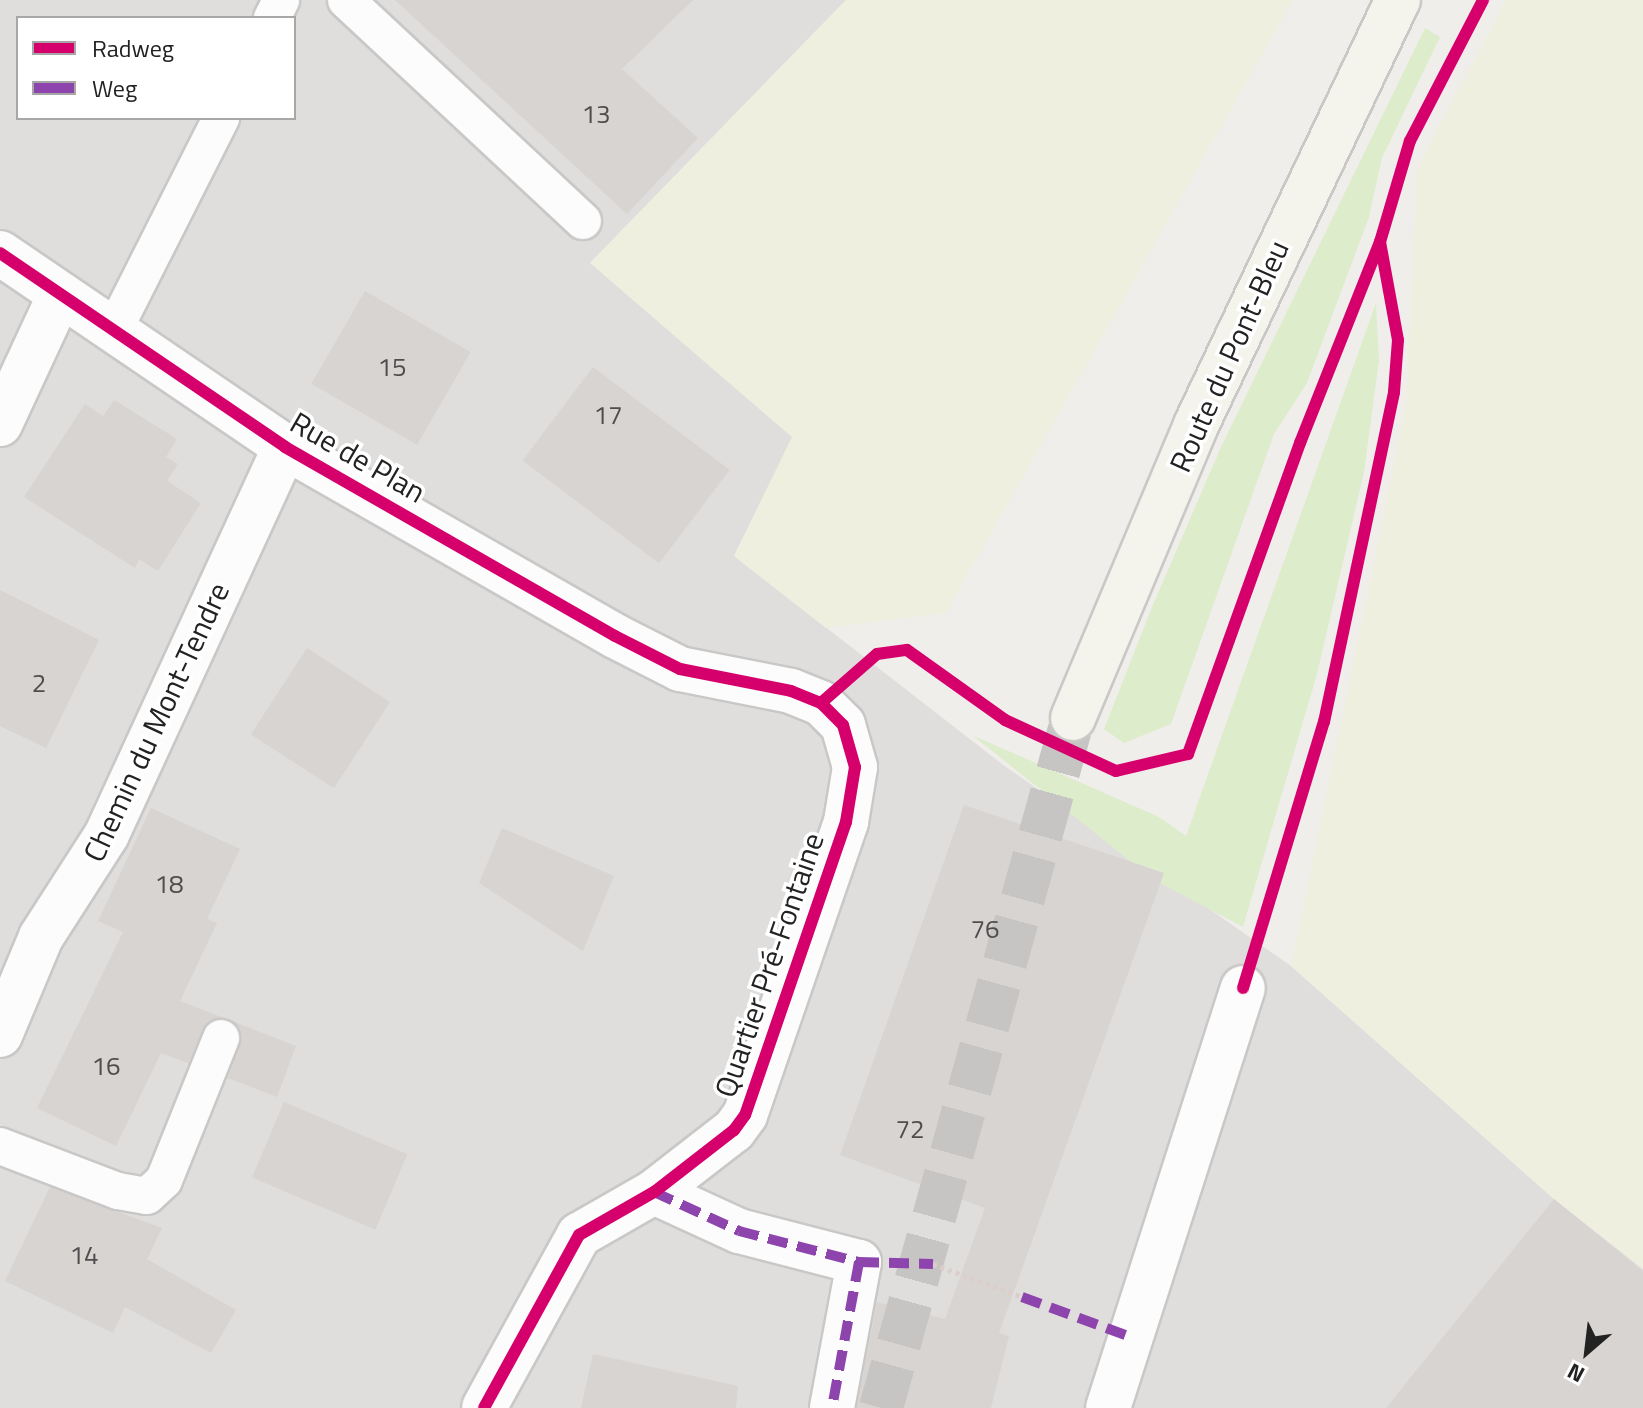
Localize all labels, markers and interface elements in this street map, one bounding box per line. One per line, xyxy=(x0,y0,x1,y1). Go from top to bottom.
legend xyxy=(16,16,296,120)
text: Radweg xyxy=(92,30,174,66)
text: Weg xyxy=(92,70,137,106)
house number: 13 xyxy=(581,98,611,130)
street label: Route du Pont-Bleu xyxy=(1162,235,1296,477)
house number: 15 xyxy=(377,351,407,383)
house number: 17 xyxy=(593,399,623,431)
street label: Rue de Plan xyxy=(284,404,432,510)
street label: Chemin du Mont-Tendre xyxy=(76,577,236,867)
house number: 2 xyxy=(32,667,46,699)
street label: Quartier Pré-Fontaine xyxy=(707,828,831,1102)
house number: 18 xyxy=(154,868,184,900)
house number: 76 xyxy=(970,913,1000,945)
house number: 16 xyxy=(91,1050,121,1082)
house number: 72 xyxy=(895,1113,925,1145)
house number: 14 xyxy=(69,1239,99,1271)
north arrow xyxy=(1547,1312,1627,1392)
text: N xyxy=(1561,1355,1590,1392)

